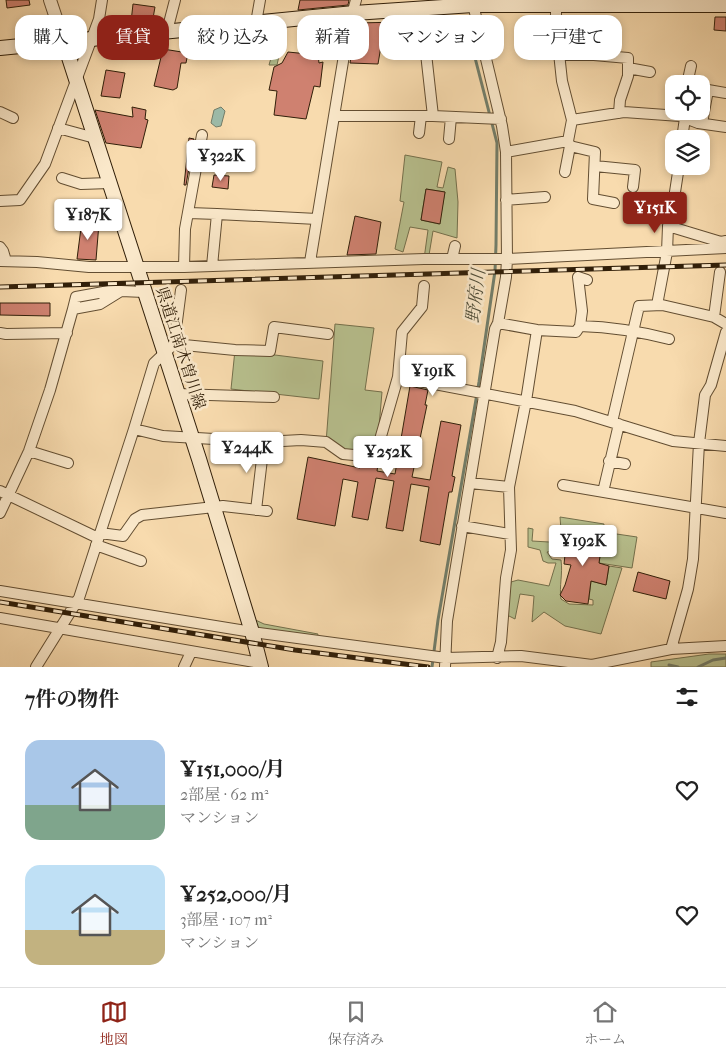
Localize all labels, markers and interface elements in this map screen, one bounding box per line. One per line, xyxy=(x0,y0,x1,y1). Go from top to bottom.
chip: 購入 xyxy=(15,15,87,60)
chip: 賃貸 xyxy=(97,15,169,60)
chip: 絞り込み xyxy=(179,15,287,60)
chip: 新着 xyxy=(297,15,369,60)
chip: マンション xyxy=(379,15,504,60)
chip: 一戸建て xyxy=(514,15,622,60)
map controls xyxy=(665,75,710,175)
button: locate xyxy=(665,75,710,120)
button: layers xyxy=(665,130,710,175)
pin: ¥322K xyxy=(186,140,256,182)
text: ¥322K xyxy=(197,146,245,165)
pin: ¥151K xyxy=(620,192,690,234)
pin: ¥187K xyxy=(53,198,123,241)
text: ¥151K xyxy=(634,198,676,217)
text: ¥187K xyxy=(65,205,111,224)
water label: 野府川 xyxy=(462,266,490,324)
street label: 県道江南木曽川線 xyxy=(152,284,210,412)
pin: ¥191K xyxy=(398,354,468,397)
text: ¥191K xyxy=(411,361,455,380)
pin: ¥244K xyxy=(212,432,282,474)
pin: ¥252K xyxy=(353,436,423,478)
text: ¥244K xyxy=(221,438,273,457)
text: ¥252K xyxy=(364,442,412,461)
pin: ¥192K xyxy=(548,524,618,567)
text: ¥192K xyxy=(560,531,606,550)
icon: filters xyxy=(673,683,701,711)
text: 7件の物件 xyxy=(25,687,119,711)
text: ¥151,000/月 xyxy=(180,757,286,781)
icon: home xyxy=(65,760,125,820)
icon: heart xyxy=(673,776,701,804)
text: 2部屋 · 62 m² xyxy=(180,785,268,804)
text: マンション xyxy=(180,808,259,827)
text: ¥252,000/月 xyxy=(180,882,292,906)
icon: home xyxy=(65,885,125,945)
icon: heart xyxy=(673,901,701,929)
text: 3部屋 · 107 m² xyxy=(180,910,272,929)
text: マンション xyxy=(180,933,259,952)
tab: 地図 xyxy=(100,998,128,1048)
tab: 保存済み xyxy=(328,998,384,1048)
tab: ホーム xyxy=(584,998,626,1048)

